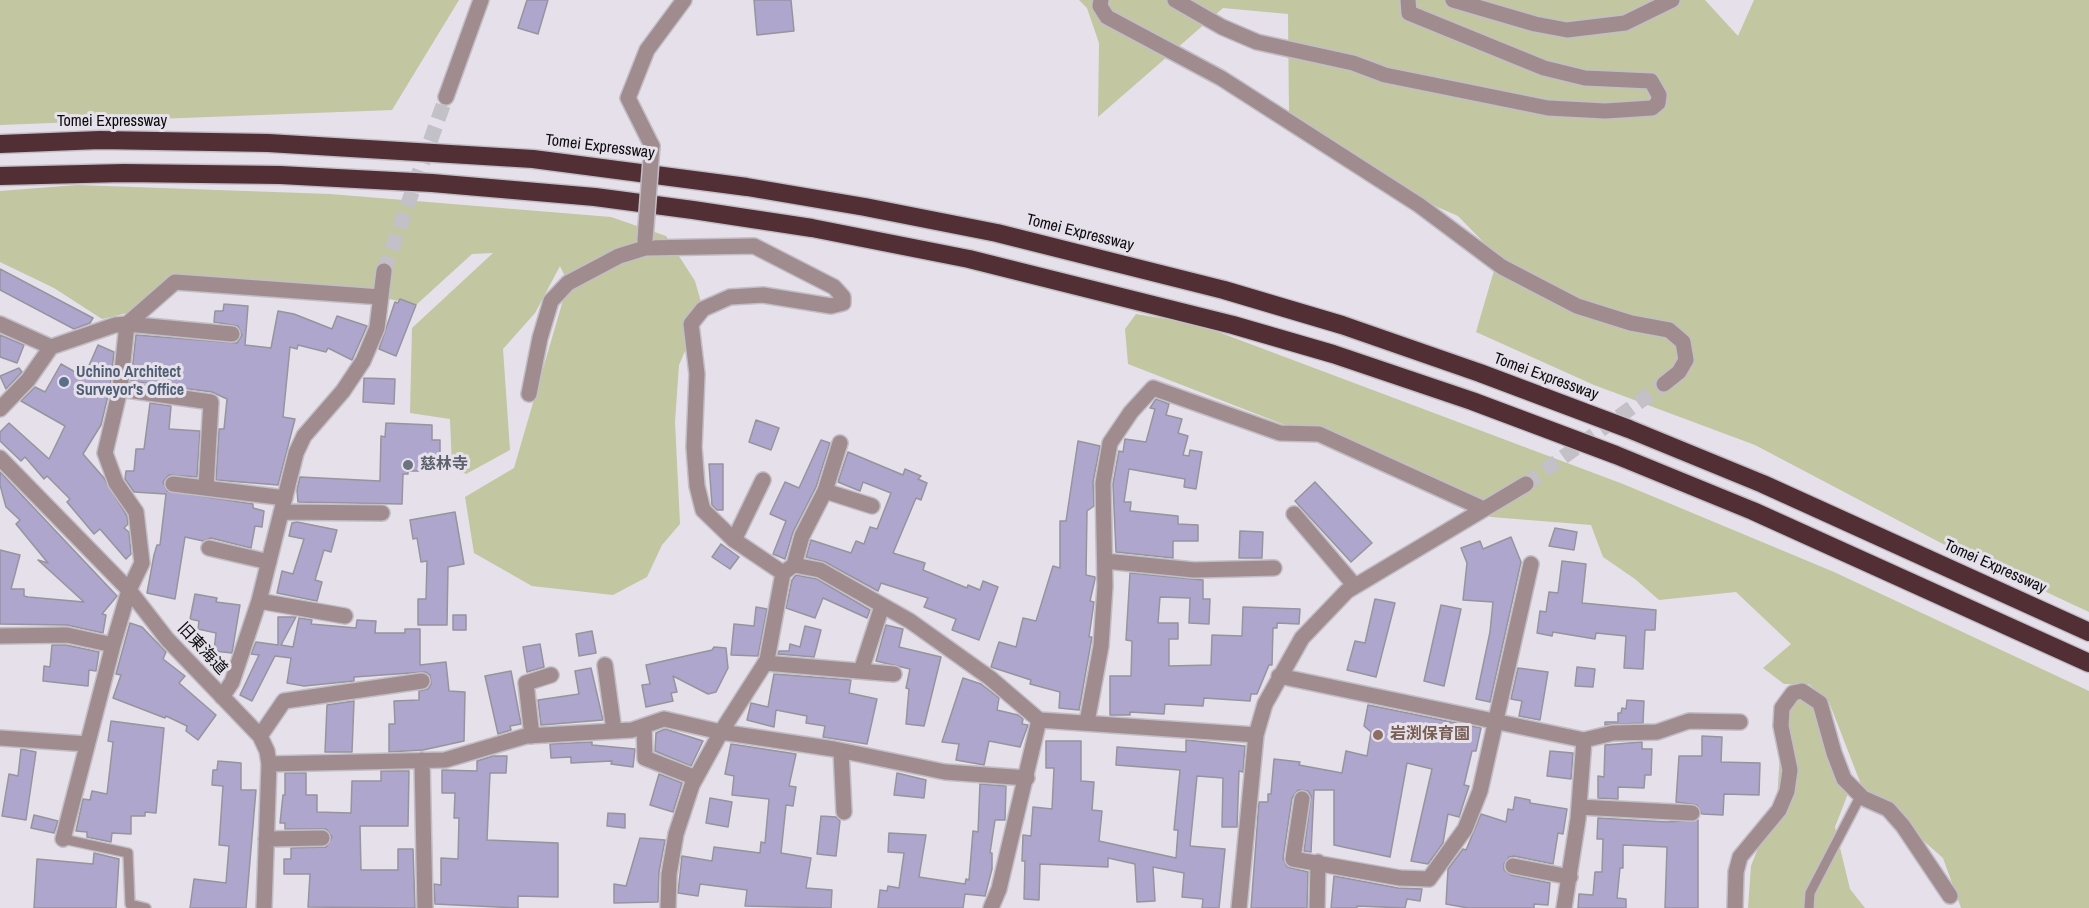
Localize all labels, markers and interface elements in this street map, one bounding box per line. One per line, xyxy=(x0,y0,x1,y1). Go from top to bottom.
street label: Tomei Expressway xyxy=(57,112,167,132)
street label: Tomei Expressway xyxy=(544,131,656,163)
street label: Tomei Expressway xyxy=(1024,210,1136,256)
street label: Tomei Expressway xyxy=(1491,349,1601,405)
place label: Uchino Architect Surveyor's Office xyxy=(76,363,184,401)
marker: Uchino Architect Surveyor's Office xyxy=(57,375,71,389)
place label: 慈林寺 xyxy=(420,455,468,475)
marker: 慈林寺 xyxy=(401,458,415,472)
street label: Tomei Expressway xyxy=(1941,536,2049,598)
street label: 旧東海道 xyxy=(173,619,231,679)
place label: 岩渕保育園 xyxy=(1390,725,1470,745)
marker: 岩渕保育園 xyxy=(1371,728,1385,742)

